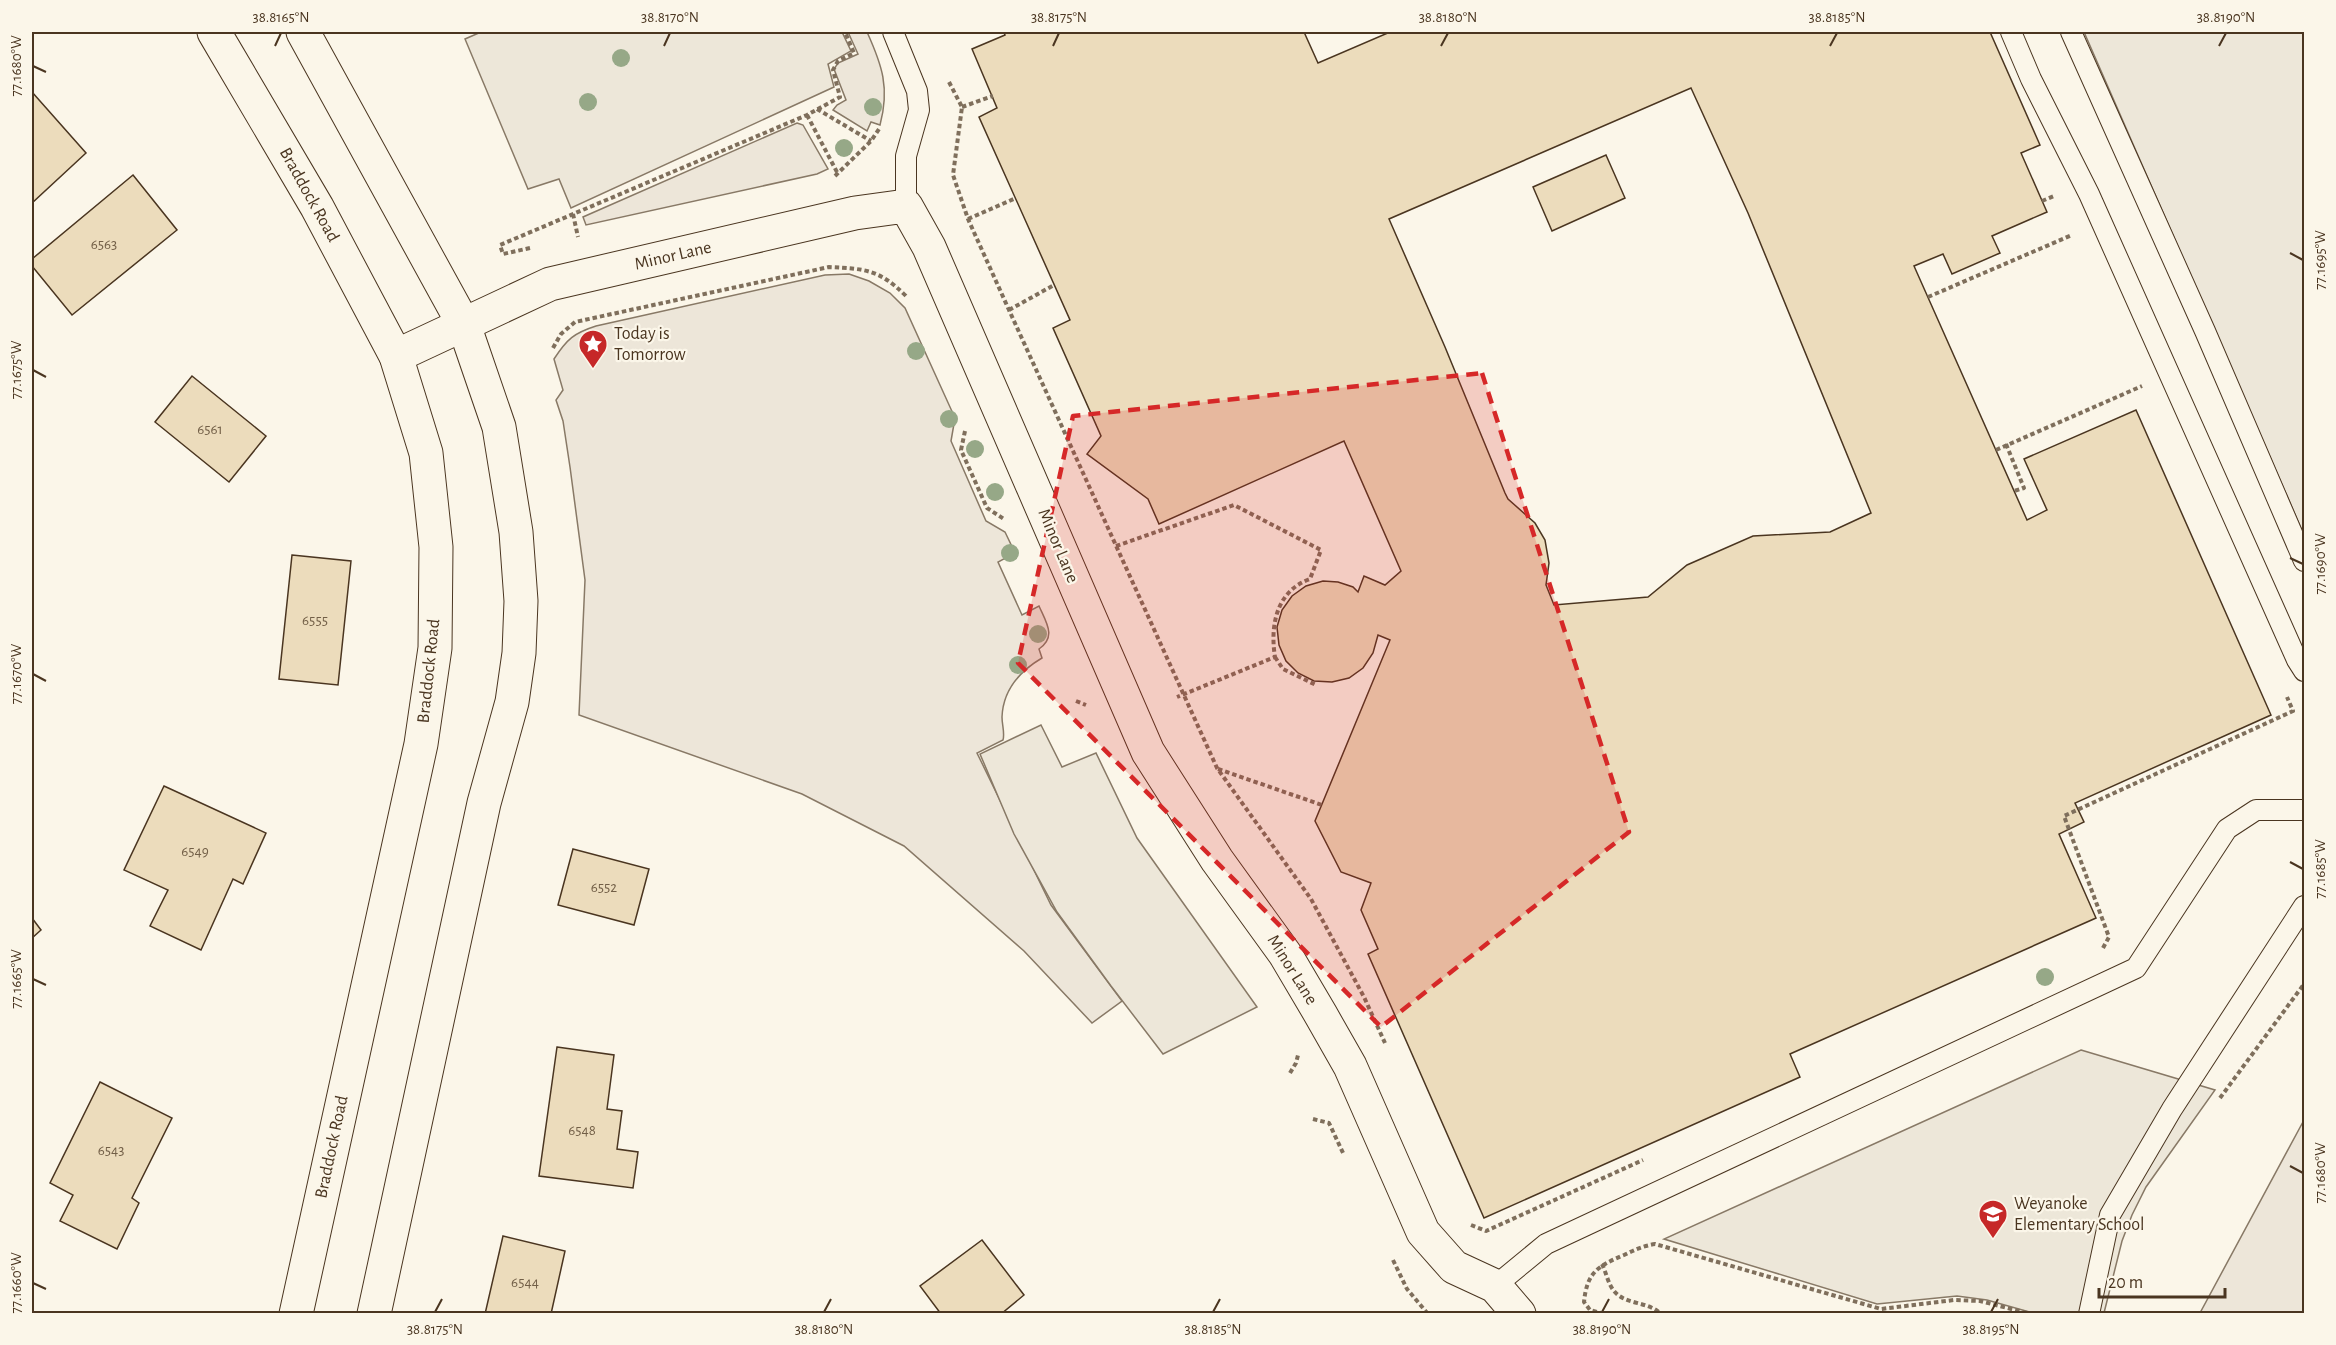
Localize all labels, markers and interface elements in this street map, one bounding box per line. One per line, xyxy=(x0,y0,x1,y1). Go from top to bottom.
text: 38.8165°N xyxy=(253,10,309,25)
text: 38.8170°N xyxy=(641,10,699,25)
text: 38.8175°N xyxy=(1031,10,1087,25)
text: 38.8180°N xyxy=(1419,10,1477,25)
text: 38.8185°N xyxy=(1808,10,1866,25)
text: 38.8190°N xyxy=(2197,10,2255,25)
text: 77.1680°W xyxy=(9,35,24,97)
street label: Braddock Road xyxy=(276,145,342,245)
text: 77.1695°W xyxy=(2313,230,2328,290)
house number: 6563 xyxy=(91,237,117,252)
street label: Minor Lane xyxy=(633,238,713,274)
place label: Today is Tomorrow xyxy=(614,325,686,364)
place icon: Today is Tomorrow xyxy=(577,328,609,370)
text: 77.1675°W xyxy=(9,340,24,399)
house number: 6561 xyxy=(197,422,223,437)
street label: Minor Lane xyxy=(1034,506,1082,586)
text: 77.1690°W xyxy=(2313,533,2328,595)
house number: 6555 xyxy=(302,613,328,628)
street label: Braddock Road xyxy=(415,618,443,724)
text: 77.1670°W xyxy=(9,643,24,704)
text: 77.1685°W xyxy=(2313,839,2328,899)
house number: 6549 xyxy=(181,844,209,859)
house number: 6552 xyxy=(591,880,617,895)
street label: Minor Lane xyxy=(1264,932,1320,1008)
text: 77.1665°W xyxy=(9,949,24,1009)
street label: Braddock Road xyxy=(312,1094,352,1200)
house number: 6548 xyxy=(568,1123,596,1138)
text: 77.1680°W xyxy=(2313,1142,2328,1204)
house number: 6543 xyxy=(98,1143,124,1158)
place label: Weyanoke Elementary School xyxy=(2014,1195,2145,1234)
school or university icon: Weyanoke Elementary School xyxy=(1977,1198,2009,1240)
text: 77.1660°W xyxy=(9,1252,24,1314)
scale bar xyxy=(2099,1261,2225,1299)
text: 20 m xyxy=(2108,1274,2143,1292)
house number: 6544 xyxy=(511,1275,539,1290)
text: 38.8175°N xyxy=(407,1322,463,1337)
text: 38.8180°N xyxy=(795,1322,853,1337)
text: 38.8185°N xyxy=(1184,1322,1242,1337)
text: 38.8190°N xyxy=(1573,1322,1631,1337)
text: 38.8195°N xyxy=(1963,1322,2019,1337)

